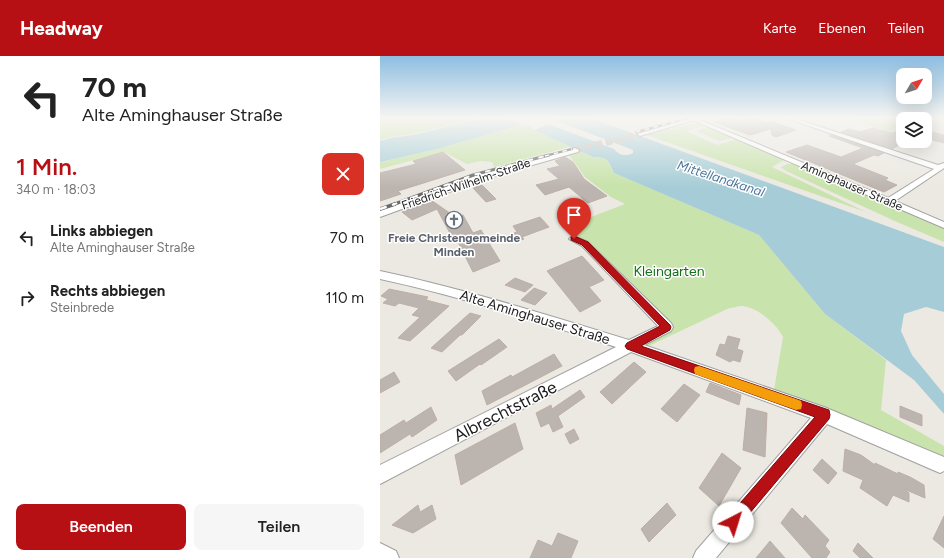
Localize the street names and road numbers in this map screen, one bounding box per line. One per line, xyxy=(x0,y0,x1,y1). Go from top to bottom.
street label: Friedrich-Wilhelm-Straße xyxy=(400,155,533,213)
street label: Aminghauser Straße xyxy=(799,158,905,214)
street label: Alte Aminghauser Straße xyxy=(458,287,612,349)
street label: Albrechtstraße xyxy=(450,376,560,446)

